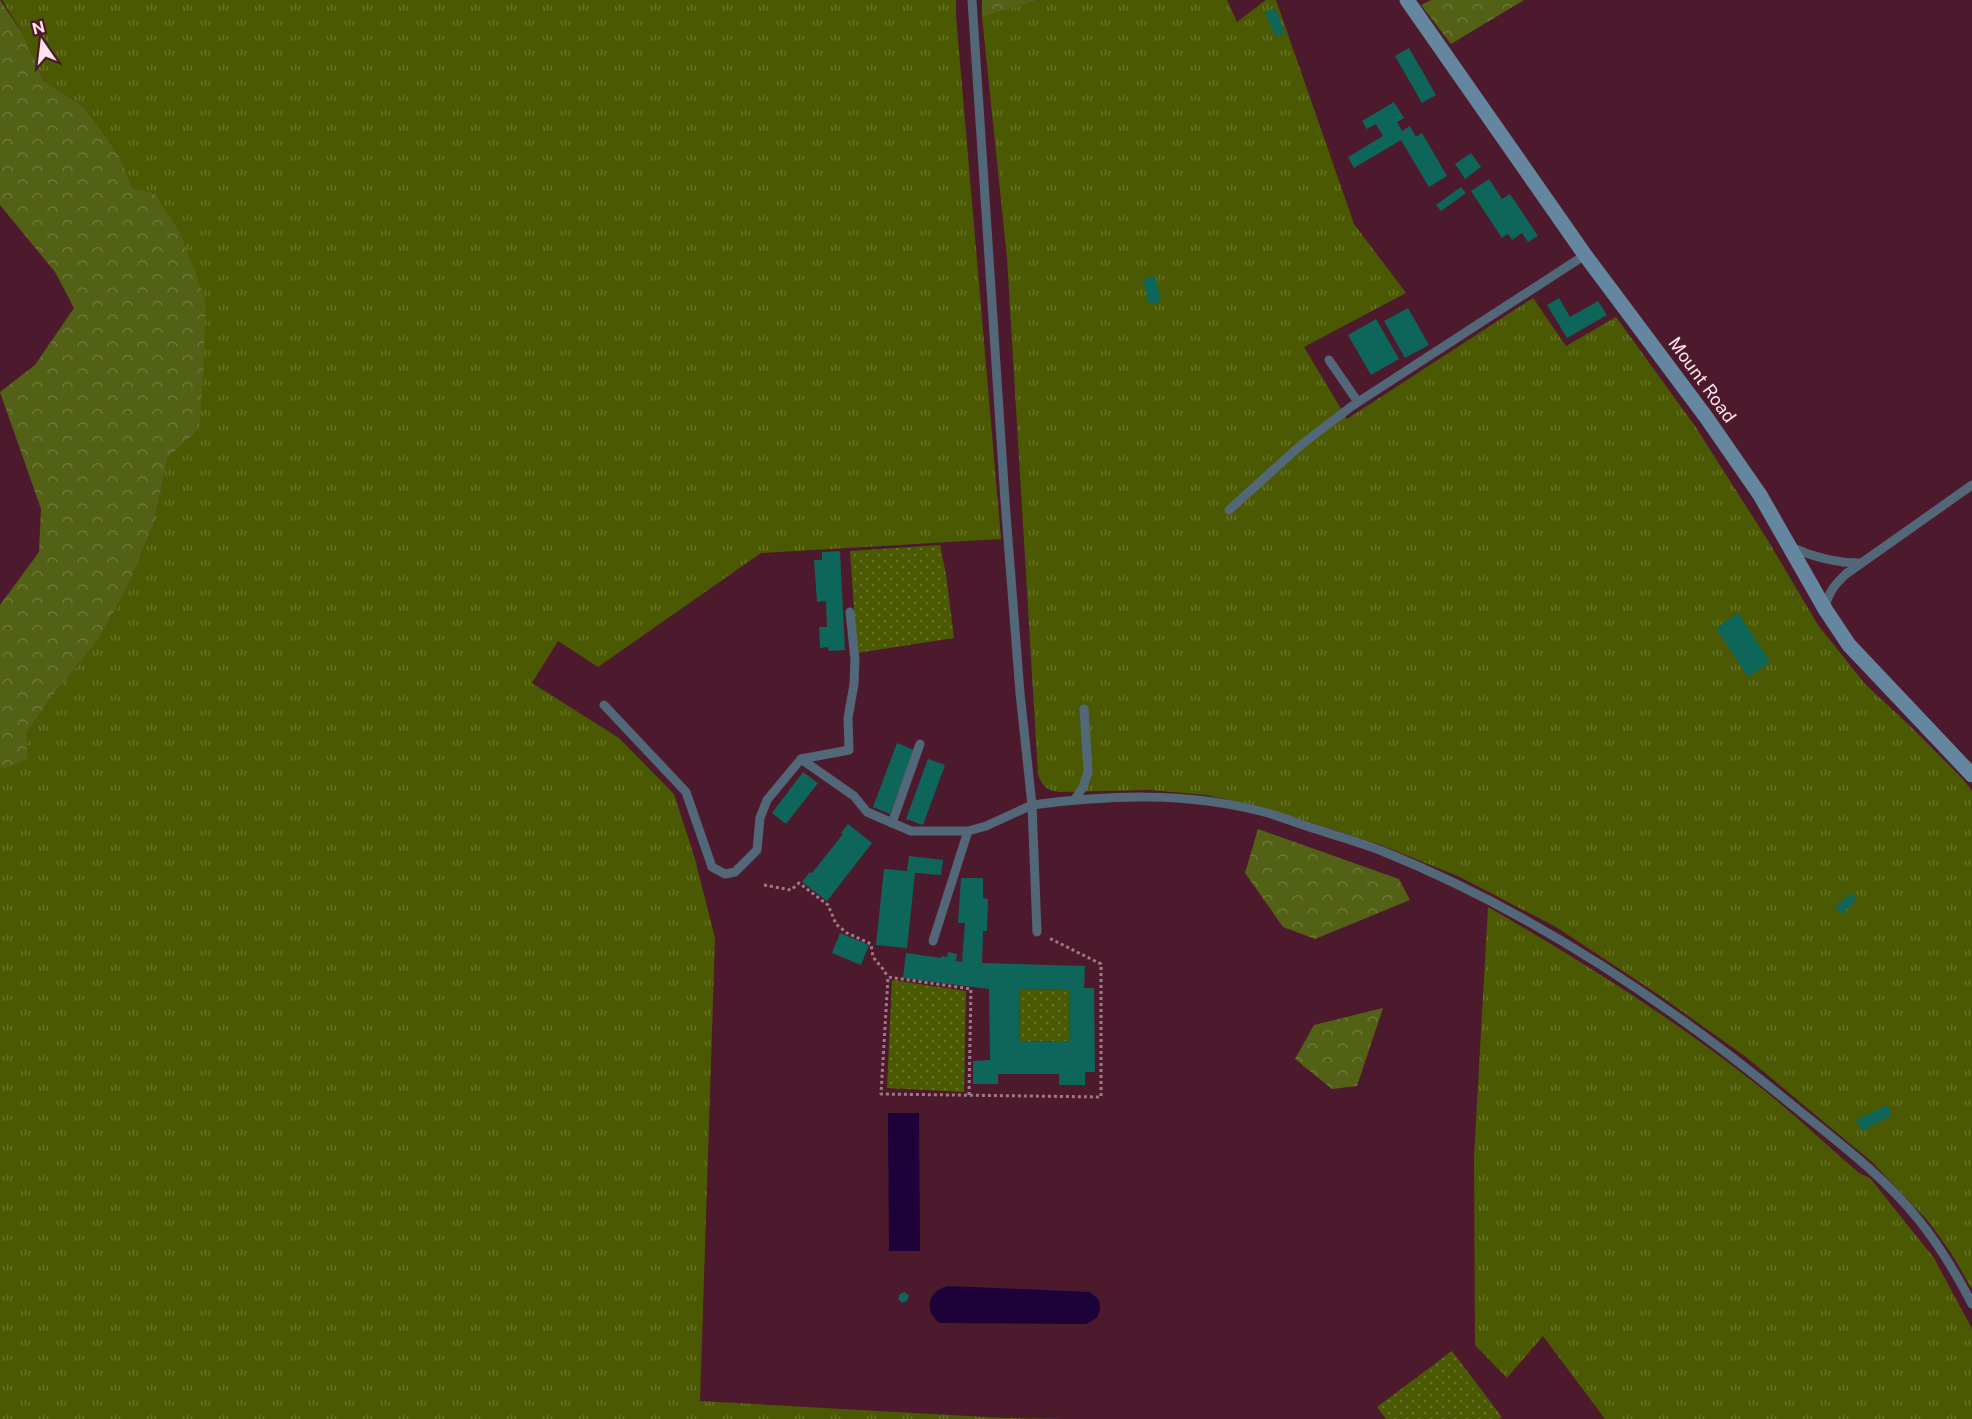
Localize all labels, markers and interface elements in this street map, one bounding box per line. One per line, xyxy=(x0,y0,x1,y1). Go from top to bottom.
north arrow xyxy=(12,12,72,72)
text: N xyxy=(30,17,47,39)
street label: Mount Road xyxy=(1664,333,1740,427)

